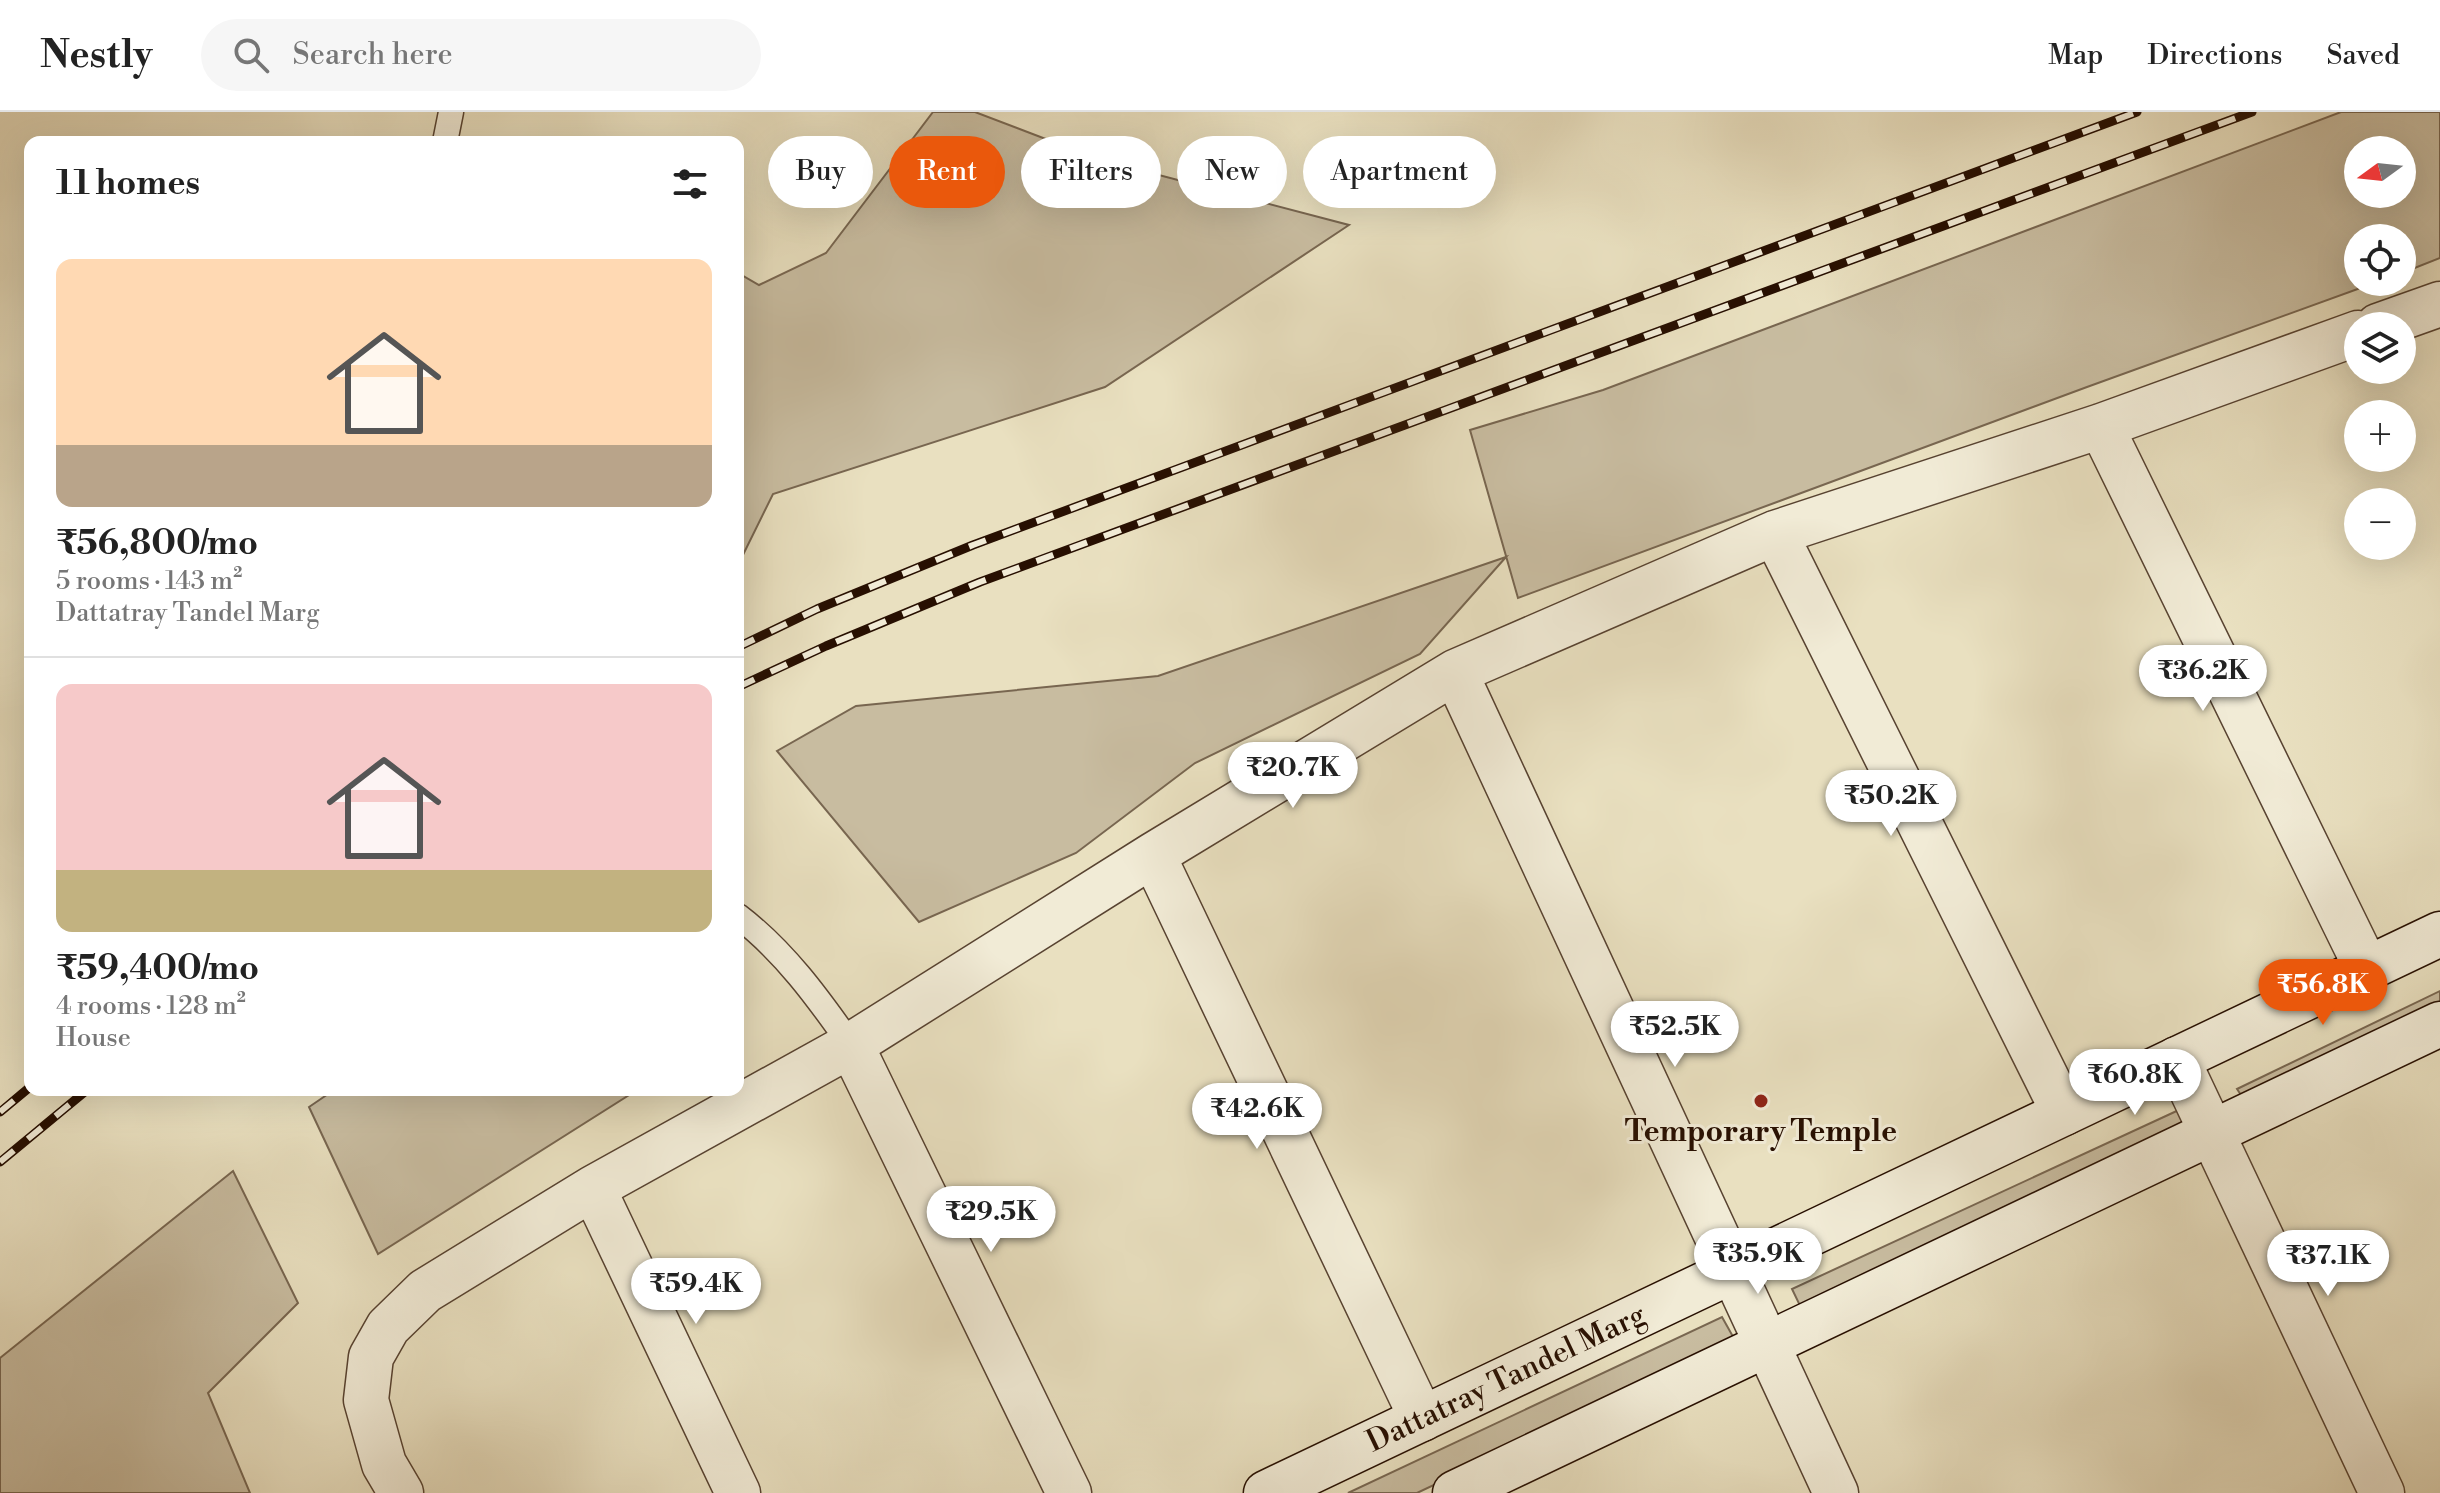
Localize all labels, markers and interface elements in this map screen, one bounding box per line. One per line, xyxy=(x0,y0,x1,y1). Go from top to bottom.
search box xyxy=(201,19,761,91)
text: Nestly xyxy=(40,32,153,79)
icon: search xyxy=(229,33,273,77)
text: Search here xyxy=(293,36,453,74)
text: Map xyxy=(2048,38,2103,73)
text: Directions xyxy=(2147,38,2282,73)
text: Saved xyxy=(2326,38,2400,73)
chip: Buy xyxy=(768,136,873,208)
chip: Rent xyxy=(889,136,1005,208)
chip: Filters xyxy=(1021,136,1161,208)
chip: New xyxy=(1177,136,1287,208)
chip: Apartment xyxy=(1303,136,1496,208)
north arrow xyxy=(2344,136,2416,208)
map controls xyxy=(2344,136,2416,560)
icon: filters xyxy=(668,162,712,206)
text: 11 homes xyxy=(56,163,200,205)
button: locate xyxy=(2344,224,2416,296)
icon: home xyxy=(312,311,456,455)
button: layers xyxy=(2344,312,2416,384)
button: + xyxy=(2344,400,2416,472)
button: − xyxy=(2344,488,2416,560)
text: ₹56,800/mo xyxy=(56,523,258,565)
text: 5 rooms · 143 m² xyxy=(56,565,242,597)
text: Dattatray Tandel Marg xyxy=(56,597,320,629)
pin: ₹36.2K xyxy=(2138,645,2268,713)
text: ₹36.2K xyxy=(2157,655,2249,687)
icon: home xyxy=(312,736,456,880)
pin: ₹20.7K xyxy=(1228,742,1358,810)
text: ₹20.7K xyxy=(1246,752,1340,784)
pin: ₹50.2K xyxy=(1826,770,1956,838)
text: ₹50.2K xyxy=(1843,780,1939,812)
text: ₹59,400/mo xyxy=(56,948,259,990)
pin: ₹56.8K xyxy=(2258,959,2388,1027)
text: ₹56.8K xyxy=(2277,969,2369,1001)
text: 4 rooms · 128 m² xyxy=(56,990,246,1022)
pin: ₹52.5K xyxy=(1610,1001,1740,1069)
text: ₹52.5K xyxy=(1629,1011,1721,1043)
text: House xyxy=(56,1022,131,1054)
pin: ₹60.8K xyxy=(2070,1049,2200,1117)
text: ₹60.8K xyxy=(2087,1059,2183,1091)
pin: ₹42.6K xyxy=(1192,1083,1322,1151)
marker: Temporary Temple xyxy=(1752,1092,1770,1110)
text: ₹42.6K xyxy=(1210,1093,1304,1125)
place label: Temporary Temple xyxy=(1625,1113,1897,1151)
pin: ₹29.5K xyxy=(926,1186,1056,1254)
text: ₹29.5K xyxy=(945,1196,1037,1228)
pin: ₹35.9K xyxy=(1693,1228,1823,1296)
pin: ₹37.1K xyxy=(2263,1230,2393,1298)
text: ₹35.9K xyxy=(1712,1238,1804,1270)
text: ₹37.1K xyxy=(2285,1240,2371,1272)
pin: ₹59.4K xyxy=(631,1258,761,1326)
text: ₹59.4K xyxy=(649,1268,743,1300)
street label: Dattatray Tandel Marg xyxy=(1361,1296,1652,1461)

